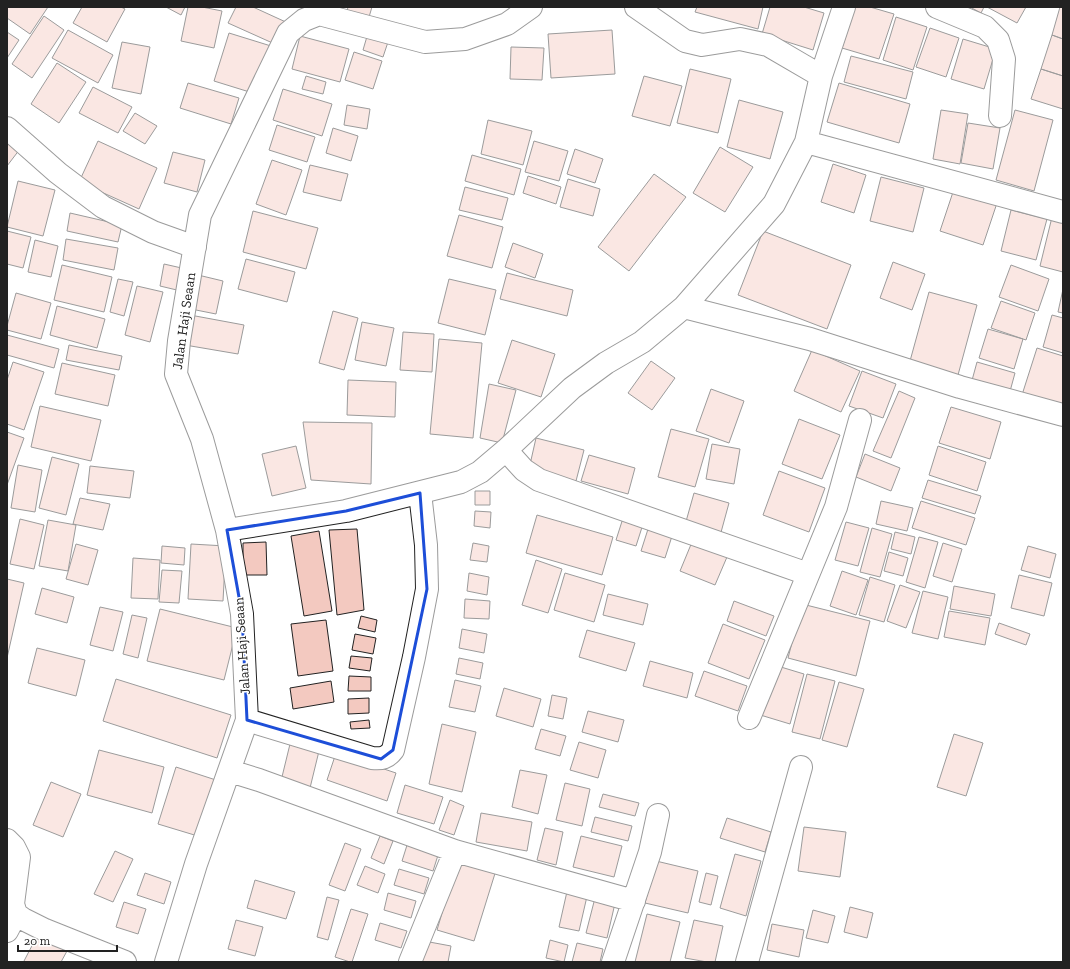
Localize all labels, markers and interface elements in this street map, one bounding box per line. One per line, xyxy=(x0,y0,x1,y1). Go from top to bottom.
street label: Jalan Haji Seaan xyxy=(169,271,199,371)
street label: Jalan Haji Seaan xyxy=(230,597,254,695)
scale bar xyxy=(18,927,117,953)
text: 20 m xyxy=(24,934,51,948)

